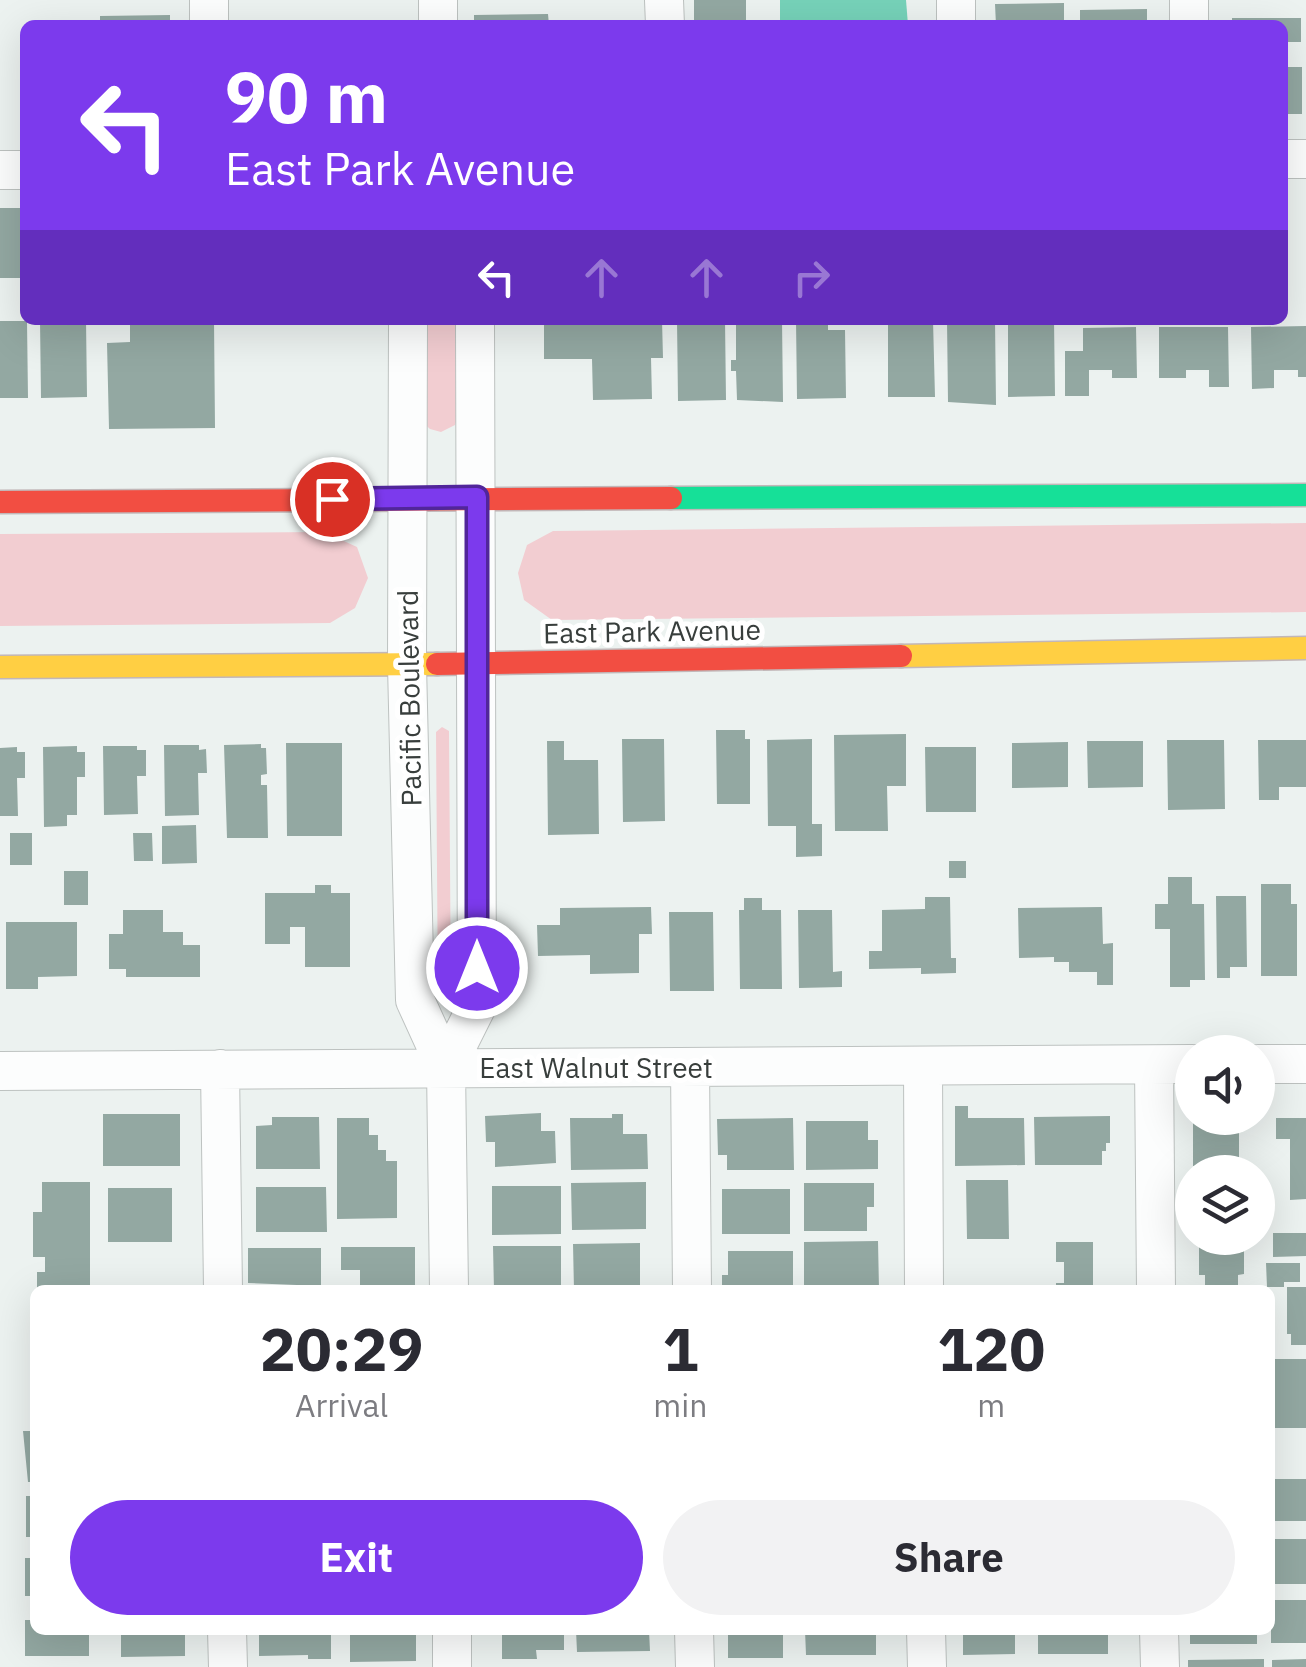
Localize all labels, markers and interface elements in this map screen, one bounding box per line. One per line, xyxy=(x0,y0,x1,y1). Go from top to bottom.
text: 90 m xyxy=(225,51,388,142)
icon: left xyxy=(60,60,190,190)
text: East Park Avenue xyxy=(225,139,575,197)
icon: left xyxy=(469,250,524,305)
icon: ahead xyxy=(574,250,629,305)
icon: ahead xyxy=(679,250,734,305)
icon: right xyxy=(784,250,839,305)
pin xyxy=(290,457,375,542)
icon: arrive xyxy=(305,472,360,527)
street label: Pacific Boulevard xyxy=(389,589,429,807)
street label: East Park Avenue xyxy=(543,611,761,651)
position arrow xyxy=(425,916,529,1020)
map controls xyxy=(1175,1035,1275,1255)
button: sound xyxy=(1175,1035,1275,1135)
street label: East Walnut Street xyxy=(479,1049,713,1086)
button: layers xyxy=(1175,1155,1275,1255)
text: 20:29 xyxy=(260,1309,424,1388)
text: 1 xyxy=(662,1309,698,1388)
text: 120 xyxy=(937,1309,1045,1388)
text: Arrival xyxy=(295,1384,388,1426)
text: min xyxy=(653,1384,707,1426)
text: m xyxy=(977,1384,1005,1426)
button: Exit xyxy=(70,1500,643,1615)
button: Share xyxy=(663,1500,1235,1615)

